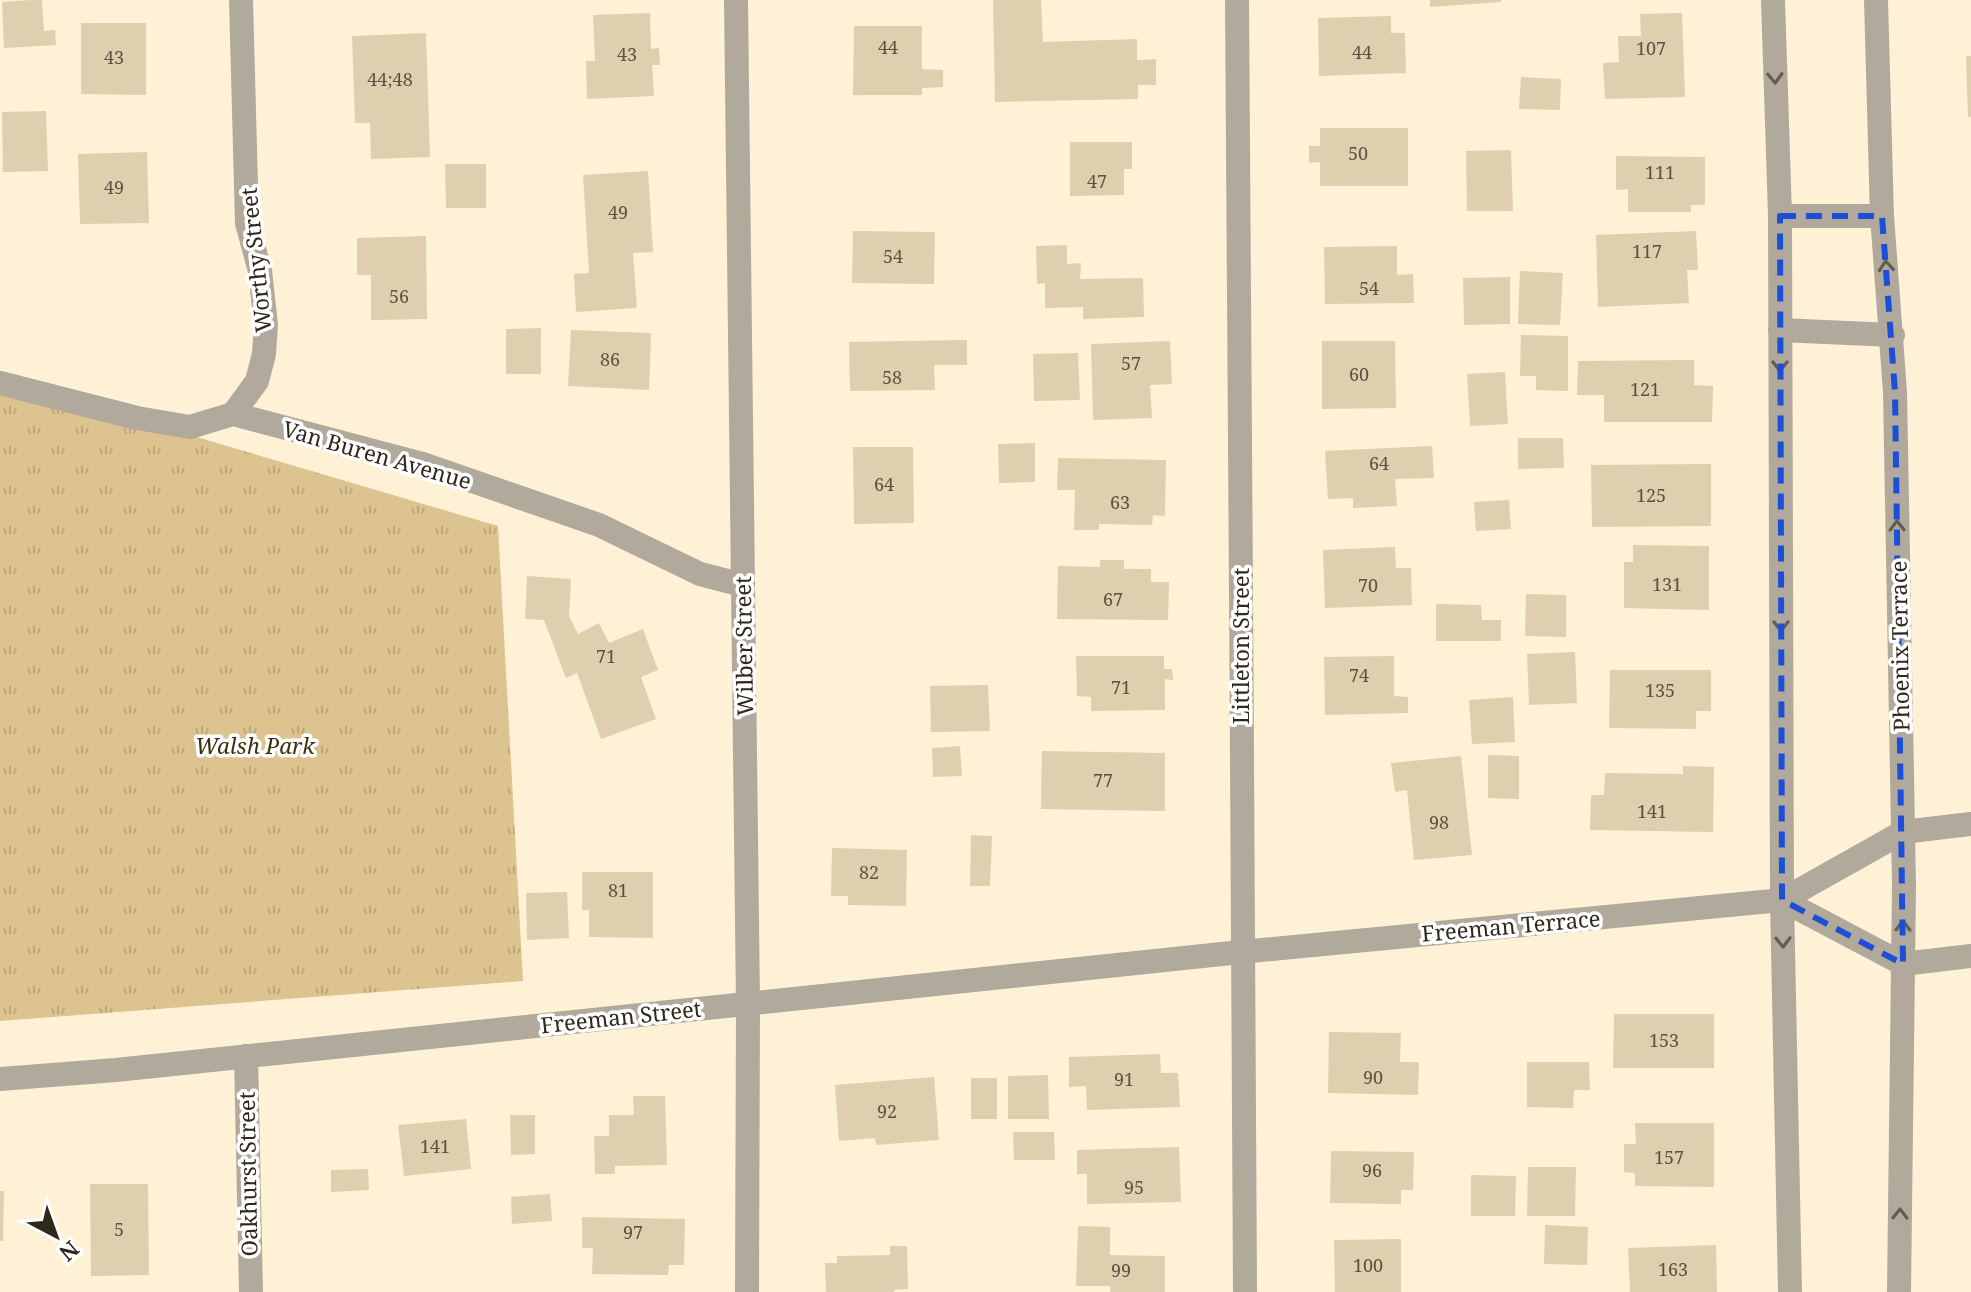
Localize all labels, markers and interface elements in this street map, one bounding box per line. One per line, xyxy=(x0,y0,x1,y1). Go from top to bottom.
house number: 44 xyxy=(878,35,898,59)
house number: 107 xyxy=(1636,36,1666,60)
house number: 44 xyxy=(1352,40,1372,64)
house number: 43 xyxy=(617,42,637,66)
house number: 43 xyxy=(104,45,124,69)
house number: 44;48 xyxy=(367,67,413,91)
one-way arrow xyxy=(1767,72,1784,85)
house number: 50 xyxy=(1348,141,1368,165)
house number: 111 xyxy=(1645,160,1675,184)
house number: 47 xyxy=(1087,169,1107,193)
house number: 49 xyxy=(104,175,124,199)
street label: Worthy Street xyxy=(232,186,278,334)
house number: 49 xyxy=(608,200,628,224)
house number: 117 xyxy=(1632,239,1662,263)
house number: 54 xyxy=(883,244,903,268)
one-way arrow xyxy=(1878,259,1895,272)
house number: 54 xyxy=(1359,276,1379,300)
house number: 56 xyxy=(389,284,409,308)
house number: 86 xyxy=(600,347,620,371)
house number: 57 xyxy=(1121,351,1141,375)
one-way arrow xyxy=(1771,360,1789,373)
house number: 60 xyxy=(1349,362,1369,386)
house number: 58 xyxy=(882,365,902,389)
house number: 121 xyxy=(1630,377,1660,401)
street label: Van Buren Avenue xyxy=(279,413,475,495)
house number: 64 xyxy=(1369,451,1389,475)
house number: 64 xyxy=(874,472,894,496)
house number: 125 xyxy=(1636,483,1666,507)
house number: 63 xyxy=(1110,490,1130,514)
one-way arrow xyxy=(1889,519,1906,532)
street label: Phoenix Terrace xyxy=(1883,560,1915,732)
street label: Littleton Street xyxy=(1225,567,1255,724)
house number: 131 xyxy=(1652,572,1682,596)
house number: 70 xyxy=(1358,573,1378,597)
street label: Wilber Street xyxy=(727,576,759,716)
house number: 67 xyxy=(1103,587,1123,611)
one-way arrow xyxy=(1772,620,1790,633)
house number: 71 xyxy=(596,644,616,668)
house number: 74 xyxy=(1349,663,1369,687)
house number: 71 xyxy=(1111,675,1131,699)
house number: 135 xyxy=(1645,678,1675,702)
park label: Walsh Park xyxy=(195,730,316,760)
house number: 77 xyxy=(1093,768,1113,792)
house number: 141 xyxy=(1637,799,1667,823)
house number: 98 xyxy=(1429,810,1449,834)
house number: 82 xyxy=(859,860,879,884)
house number: 81 xyxy=(608,878,628,902)
street label: Freeman Terrace xyxy=(1420,902,1602,948)
one-way arrow xyxy=(1894,919,1912,932)
one-way arrow xyxy=(1774,936,1792,949)
street label: Freeman Street xyxy=(539,993,703,1039)
house number: 153 xyxy=(1649,1028,1679,1052)
house number: 90 xyxy=(1363,1065,1383,1089)
house number: 91 xyxy=(1114,1067,1134,1091)
street label: Oakhurst Street xyxy=(231,1091,263,1257)
house number: 92 xyxy=(877,1099,897,1123)
house number: 141 xyxy=(420,1134,450,1158)
house number: 157 xyxy=(1654,1145,1684,1169)
house number: 96 xyxy=(1362,1158,1382,1182)
house number: 95 xyxy=(1124,1175,1144,1199)
north arrow xyxy=(16,1196,96,1276)
one-way arrow xyxy=(1891,1207,1909,1220)
house number: 5 xyxy=(114,1217,124,1241)
house number: 97 xyxy=(623,1220,643,1244)
text: N xyxy=(53,1235,86,1269)
house number: 100 xyxy=(1353,1253,1383,1277)
house number: 163 xyxy=(1658,1257,1688,1281)
house number: 99 xyxy=(1111,1258,1131,1282)

